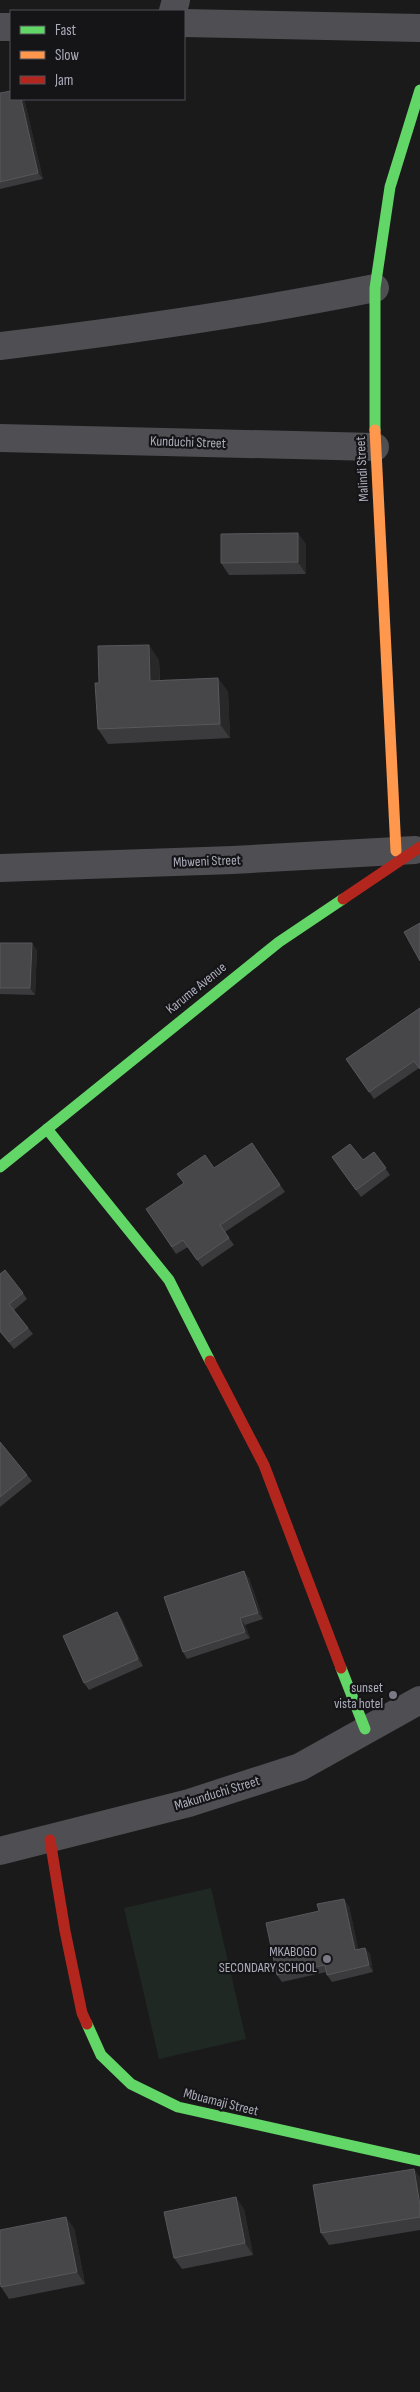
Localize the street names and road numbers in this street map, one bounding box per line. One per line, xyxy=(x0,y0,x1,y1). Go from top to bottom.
street label: Kunduchi Street xyxy=(150,432,226,452)
street label: Malindi Street xyxy=(352,436,372,502)
street label: Mbweni Street xyxy=(173,851,241,871)
street label: Karume Avenue xyxy=(162,959,230,1017)
street label: Makunduchi Street xyxy=(172,1772,262,1814)
street label: Mbuamaji Street xyxy=(182,2084,260,2120)

